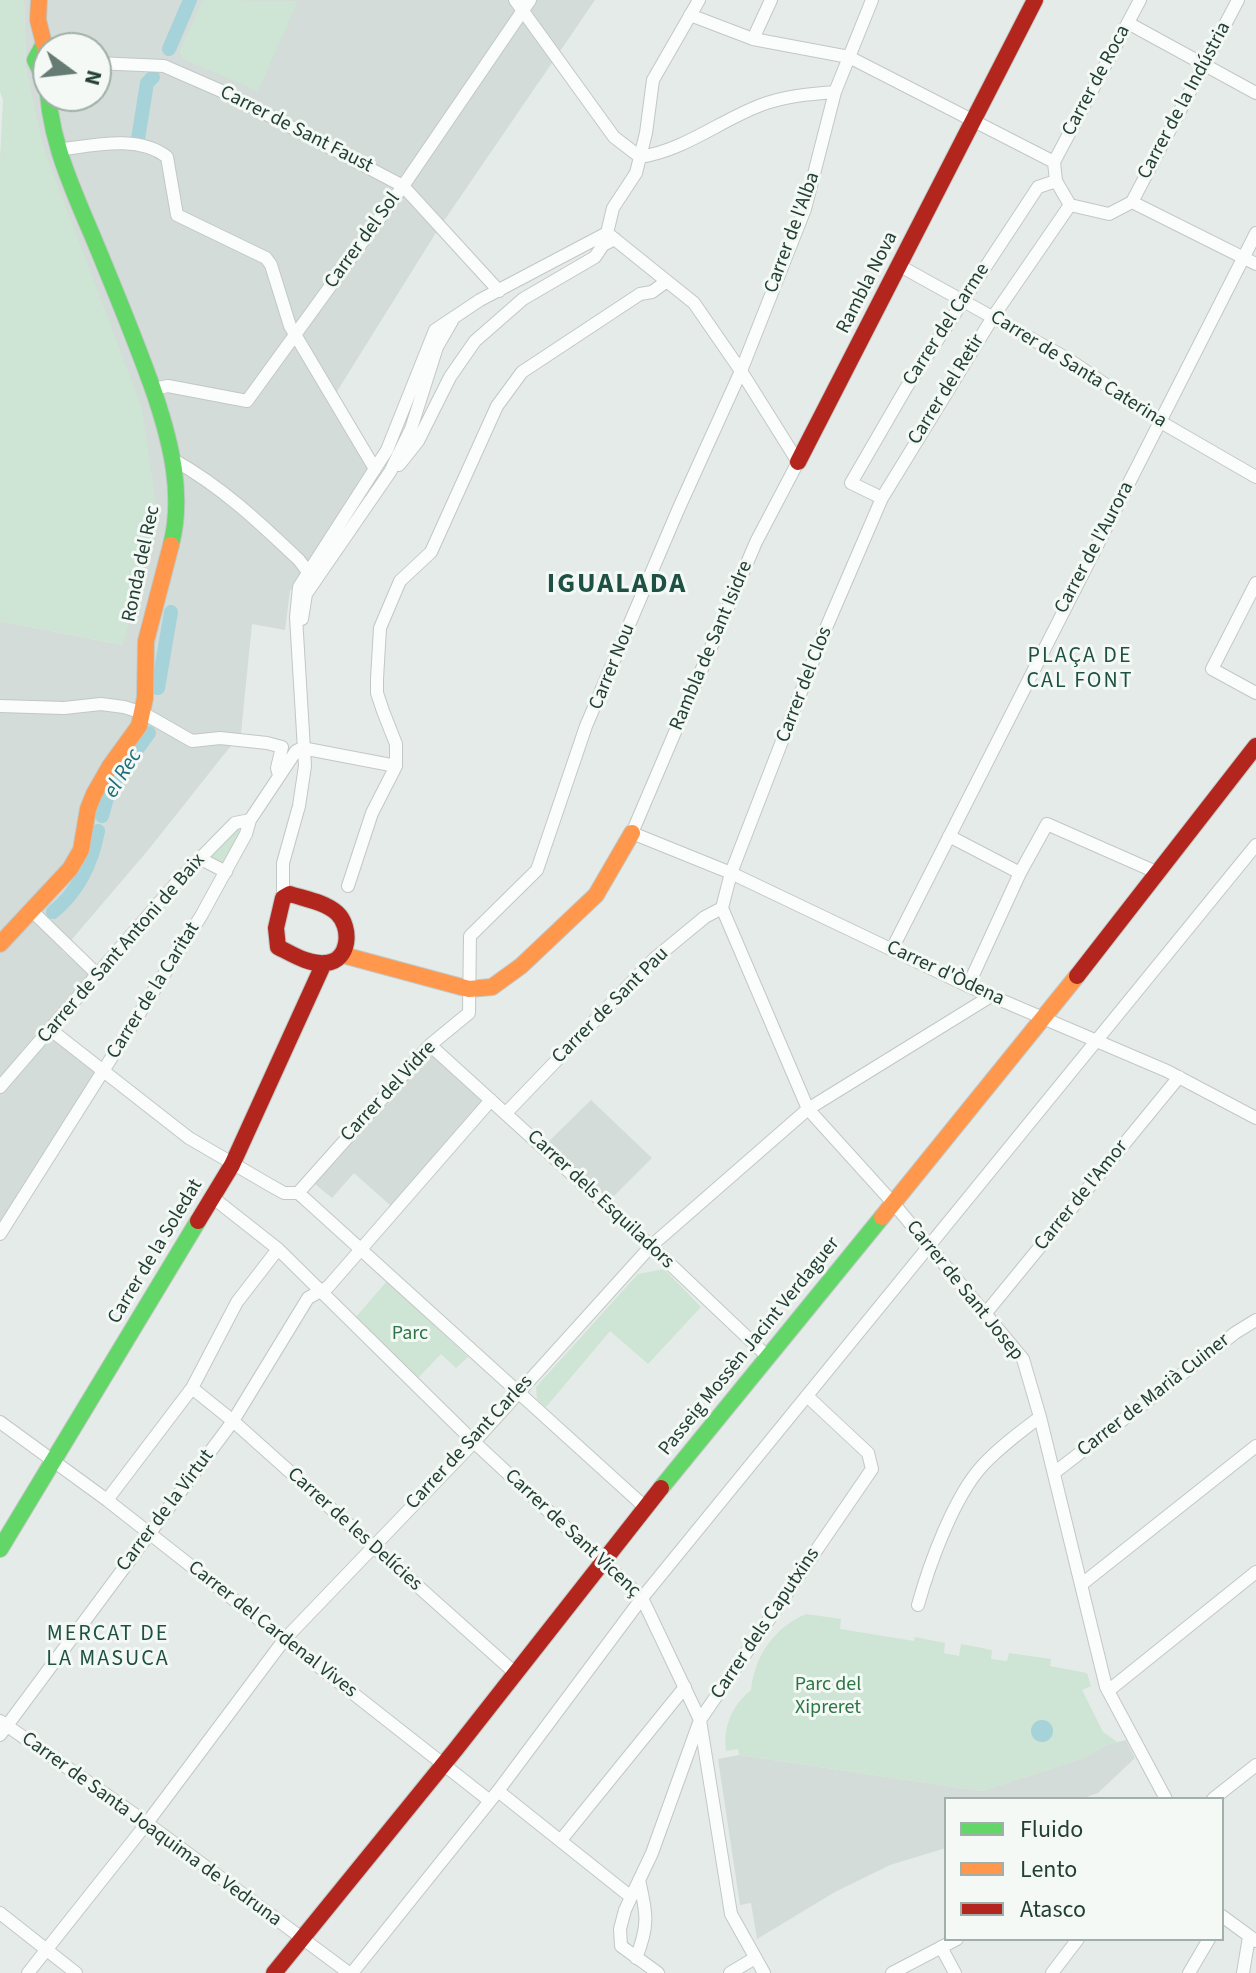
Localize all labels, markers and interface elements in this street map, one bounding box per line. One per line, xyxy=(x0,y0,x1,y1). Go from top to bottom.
street label: Carrer de la Indústria xyxy=(1133,18,1237,184)
street label: Carrer de Roca xyxy=(1058,21,1136,141)
north arrow xyxy=(32,32,112,112)
text: N xyxy=(76,66,111,89)
street label: Carrer de Sant Faust xyxy=(216,81,376,179)
street label: Carrer de l'Alba xyxy=(760,169,826,297)
street label: Carrer del Sol xyxy=(320,188,406,294)
street label: Rambla Nova xyxy=(832,228,904,338)
street label: Carrer del Carme xyxy=(899,259,995,391)
street label: Carrer de Santa Caterina xyxy=(985,306,1171,434)
street label: Carrer del Retir xyxy=(904,330,990,450)
street label: Carrer de l'Aurora xyxy=(1050,478,1140,618)
street label: Ronda del Rec xyxy=(118,504,166,624)
street label: Rambla de Sant Isidre xyxy=(665,558,759,734)
district label: IGUALADA xyxy=(547,569,687,603)
street label: Carrer Nou xyxy=(585,620,641,714)
street label: Carrer del Clos xyxy=(772,624,838,746)
district label: PLAÇA DE CAL FONT xyxy=(1027,644,1133,696)
water label: el Rec xyxy=(99,745,149,803)
street label: Carrer de Sant Antoni de Baix xyxy=(33,849,211,1049)
street label: Carrer de la Caritat xyxy=(102,918,206,1064)
street label: Carrer d'Òdena xyxy=(882,936,1008,1012)
street label: Carrer de Sant Pau xyxy=(548,943,674,1069)
street label: Carrer del Vidre xyxy=(336,1037,442,1147)
street label: Carrer dels Esquiladors xyxy=(521,1126,679,1274)
street label: Carrer de l'Amor xyxy=(1030,1136,1134,1256)
street label: Carrer de la Soledat xyxy=(103,1175,209,1329)
street label: Carrer de Sant Josep xyxy=(900,1216,1028,1366)
street label: Passeig Mossèn Jacint Verdaguer xyxy=(654,1233,846,1461)
park label: Parc xyxy=(392,1323,428,1347)
street label: Carrer de Marià Cuiner xyxy=(1073,1329,1235,1463)
street label: Carrer de Sant Carles xyxy=(401,1371,539,1515)
street label: Carrer de la Virtut xyxy=(112,1445,220,1577)
street label: Carrer de les Delícies xyxy=(282,1463,426,1597)
street label: Carrer de Sant Vicenç xyxy=(499,1465,645,1603)
street label: Carrer dels Caputxins xyxy=(706,1544,826,1704)
street label: Carrer del Cardenal Vives xyxy=(183,1556,361,1704)
district label: MERCAT DE LA MASUCA xyxy=(46,1622,170,1674)
park label: Parc del Xipreret xyxy=(795,1674,861,1721)
street label: Carrer de Santa Joaquima de Vedruna xyxy=(16,1727,286,1933)
legend xyxy=(944,1797,1224,1941)
text: Fluido xyxy=(1020,1812,1083,1847)
text: Lento xyxy=(1020,1852,1077,1887)
text: Atasco xyxy=(1020,1892,1086,1927)

